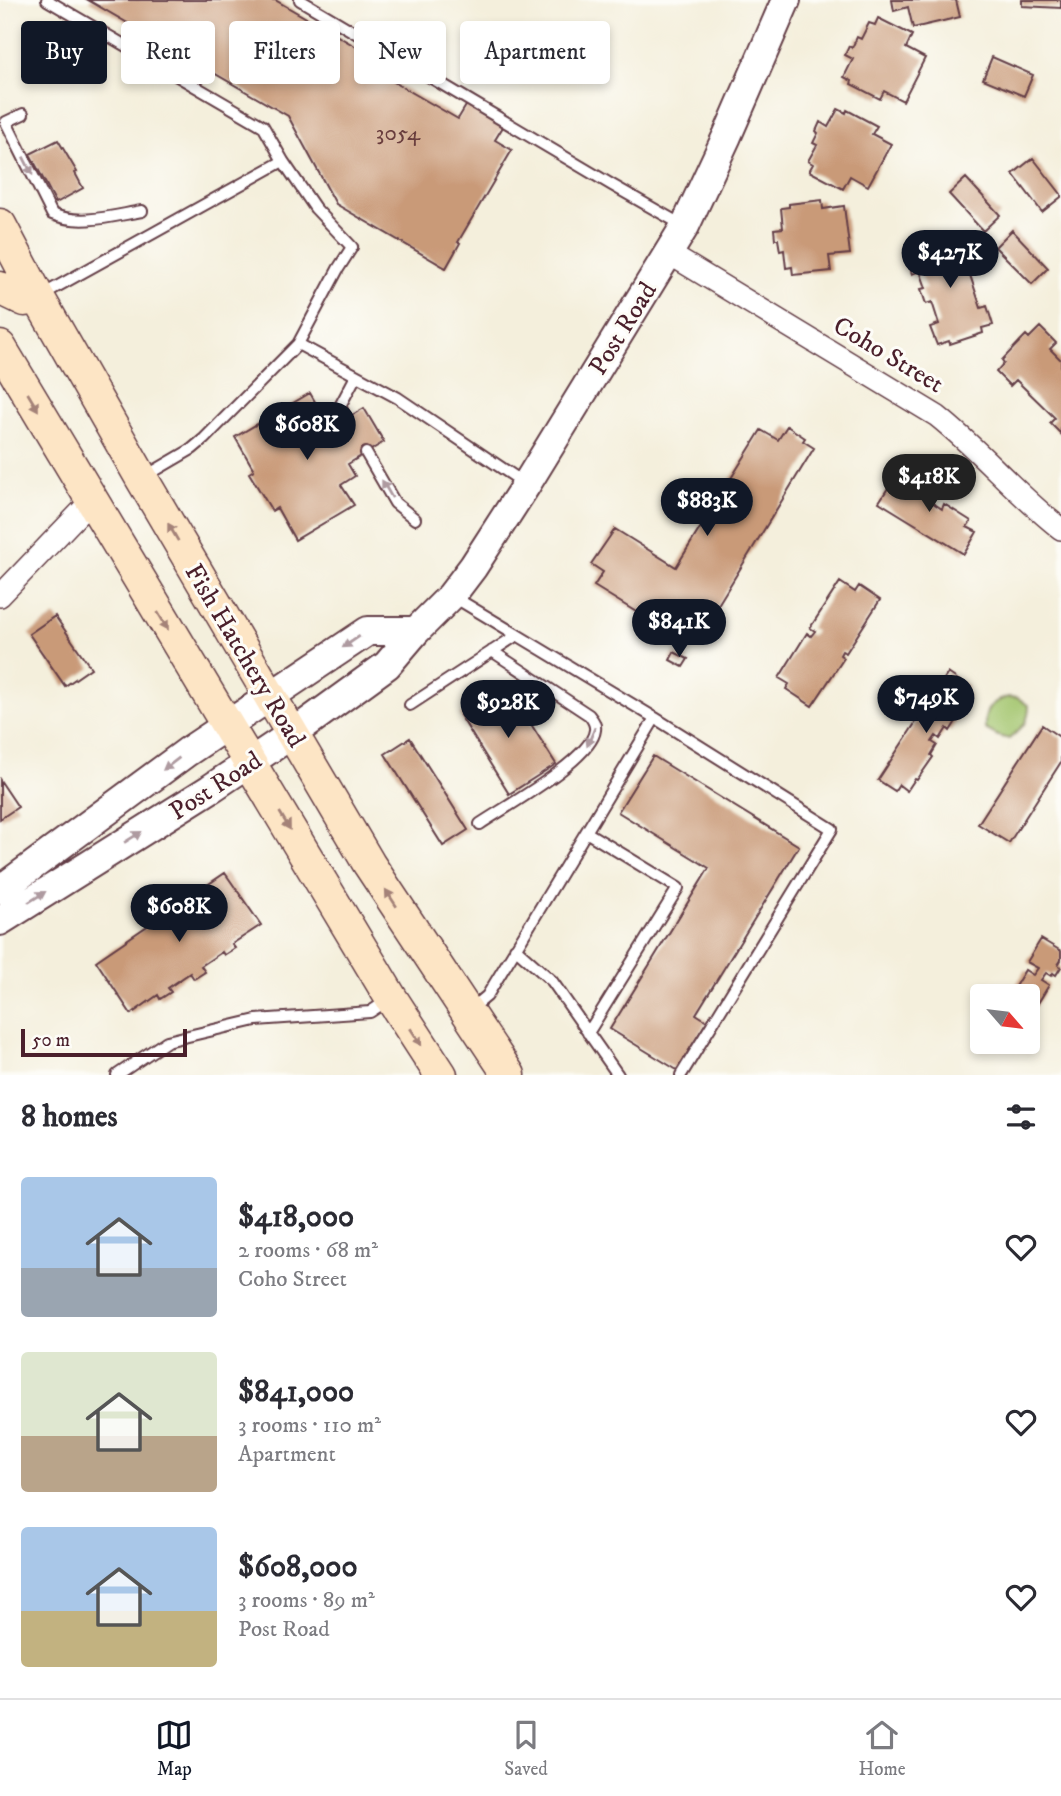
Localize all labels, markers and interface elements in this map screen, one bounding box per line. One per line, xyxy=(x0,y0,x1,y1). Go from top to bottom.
chip: Buy xyxy=(21,21,107,84)
chip: Rent xyxy=(121,21,215,84)
chip: Filters xyxy=(229,21,340,84)
chip: New xyxy=(354,21,446,84)
chip: Apartment xyxy=(460,21,610,84)
house number: 3054 xyxy=(376,119,421,148)
one-way arrow xyxy=(22,157,34,177)
pin: $427K xyxy=(901,230,999,290)
text: $427K xyxy=(918,238,982,267)
street label: Post Road xyxy=(582,276,665,382)
street label: Coho Street xyxy=(827,309,949,401)
one-way arrow xyxy=(27,393,39,412)
pin: $608K xyxy=(258,402,356,462)
text: $608K xyxy=(275,410,339,439)
pin: $418K xyxy=(880,454,978,514)
text: $418K xyxy=(898,462,960,491)
pin: $883K xyxy=(658,478,756,538)
one-way arrow xyxy=(381,480,393,499)
text: $883K xyxy=(677,486,737,515)
one-way arrow xyxy=(167,523,179,542)
street label: Fish Hatchery Road xyxy=(177,558,313,754)
pin: $841K xyxy=(630,600,728,659)
text: $841K xyxy=(648,607,710,636)
one-way arrow xyxy=(157,612,170,631)
one-way arrow xyxy=(342,635,360,649)
pin: $749K xyxy=(877,676,975,735)
pin: $928K xyxy=(459,680,557,740)
text: $749K xyxy=(893,683,959,712)
text: $928K xyxy=(477,688,540,717)
one-way arrow xyxy=(585,727,596,748)
street label: Post Road xyxy=(163,744,268,828)
one-way arrow xyxy=(162,757,180,771)
one-way arrow xyxy=(279,812,291,831)
one-way arrow xyxy=(124,830,143,843)
pin: $608K xyxy=(130,884,228,944)
one-way arrow xyxy=(385,888,398,907)
one-way arrow xyxy=(28,890,47,903)
text: $608K xyxy=(147,892,211,921)
north arrow xyxy=(970,984,1040,1054)
map controls xyxy=(970,984,1040,1054)
scale bar xyxy=(21,1026,187,1058)
one-way arrow xyxy=(409,1027,422,1046)
text: 50 m xyxy=(32,1029,70,1052)
icon: filters xyxy=(1002,1098,1040,1136)
text: 8 homes xyxy=(21,1099,118,1136)
text: $418,000 xyxy=(238,1199,354,1236)
icon: home xyxy=(77,1205,161,1289)
icon: heart xyxy=(1002,1228,1040,1266)
text: 2 rooms · 68 m² xyxy=(238,1236,378,1265)
text: Coho Street xyxy=(238,1265,347,1294)
text: $841,000 xyxy=(238,1374,354,1411)
icon: home xyxy=(77,1380,161,1464)
icon: heart xyxy=(1002,1403,1040,1441)
text: 3 rooms · 110 m² xyxy=(238,1411,381,1440)
text: Apartment xyxy=(238,1440,336,1469)
text: $608,000 xyxy=(238,1549,358,1586)
icon: home xyxy=(77,1555,161,1639)
icon: heart xyxy=(1002,1578,1040,1616)
text: 3 rooms · 89 m² xyxy=(238,1586,375,1615)
text: Post Road xyxy=(238,1615,330,1644)
tab: Map xyxy=(155,1716,193,1781)
tab: Saved xyxy=(504,1716,548,1781)
tab: Home xyxy=(859,1716,906,1781)

